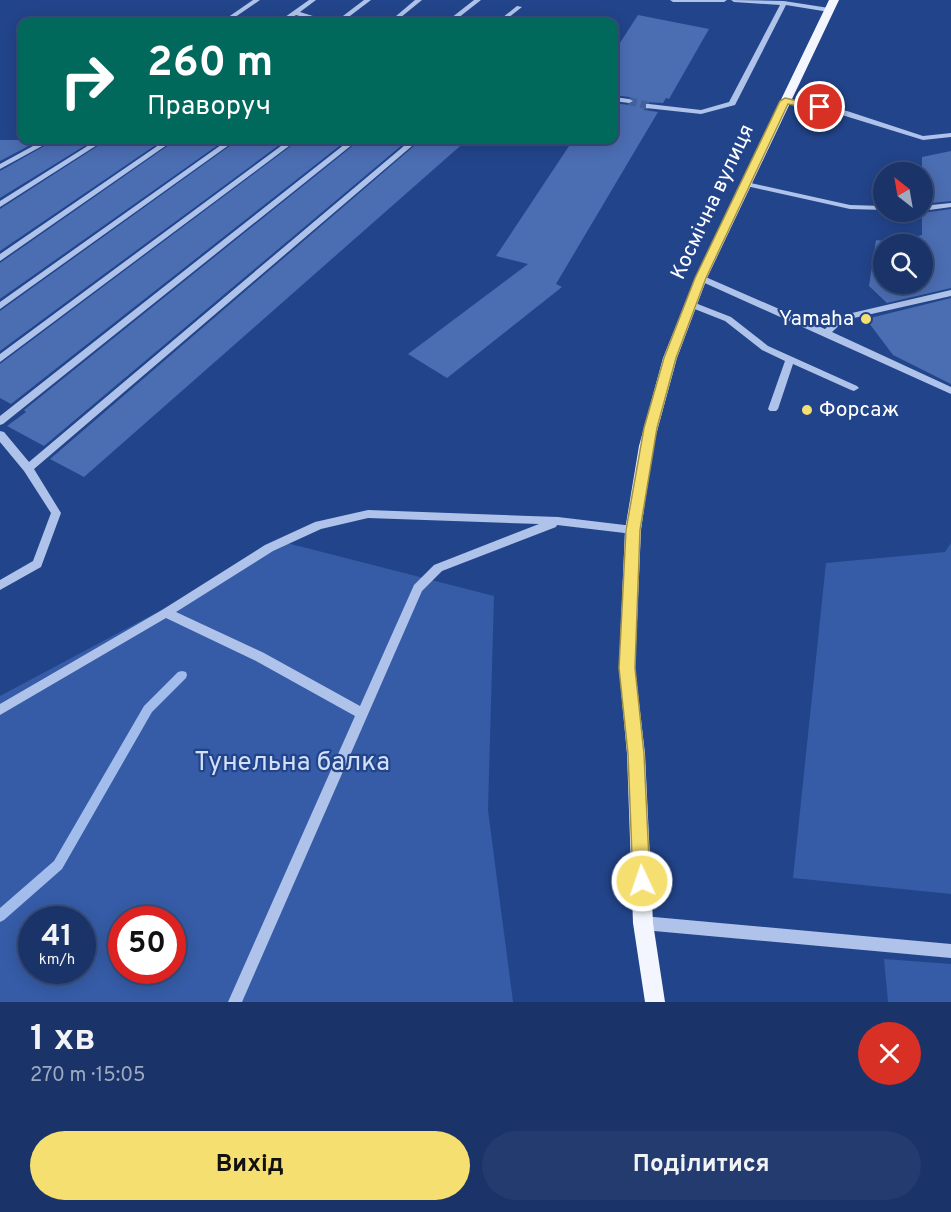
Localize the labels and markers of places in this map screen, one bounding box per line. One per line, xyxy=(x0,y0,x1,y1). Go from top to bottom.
pin xyxy=(794,81,845,132)
place label: Yamaha xyxy=(779,306,854,333)
marker: Yamaha xyxy=(859,312,873,326)
place label: Форсаж xyxy=(819,397,899,424)
marker: Форсаж xyxy=(800,403,814,417)

